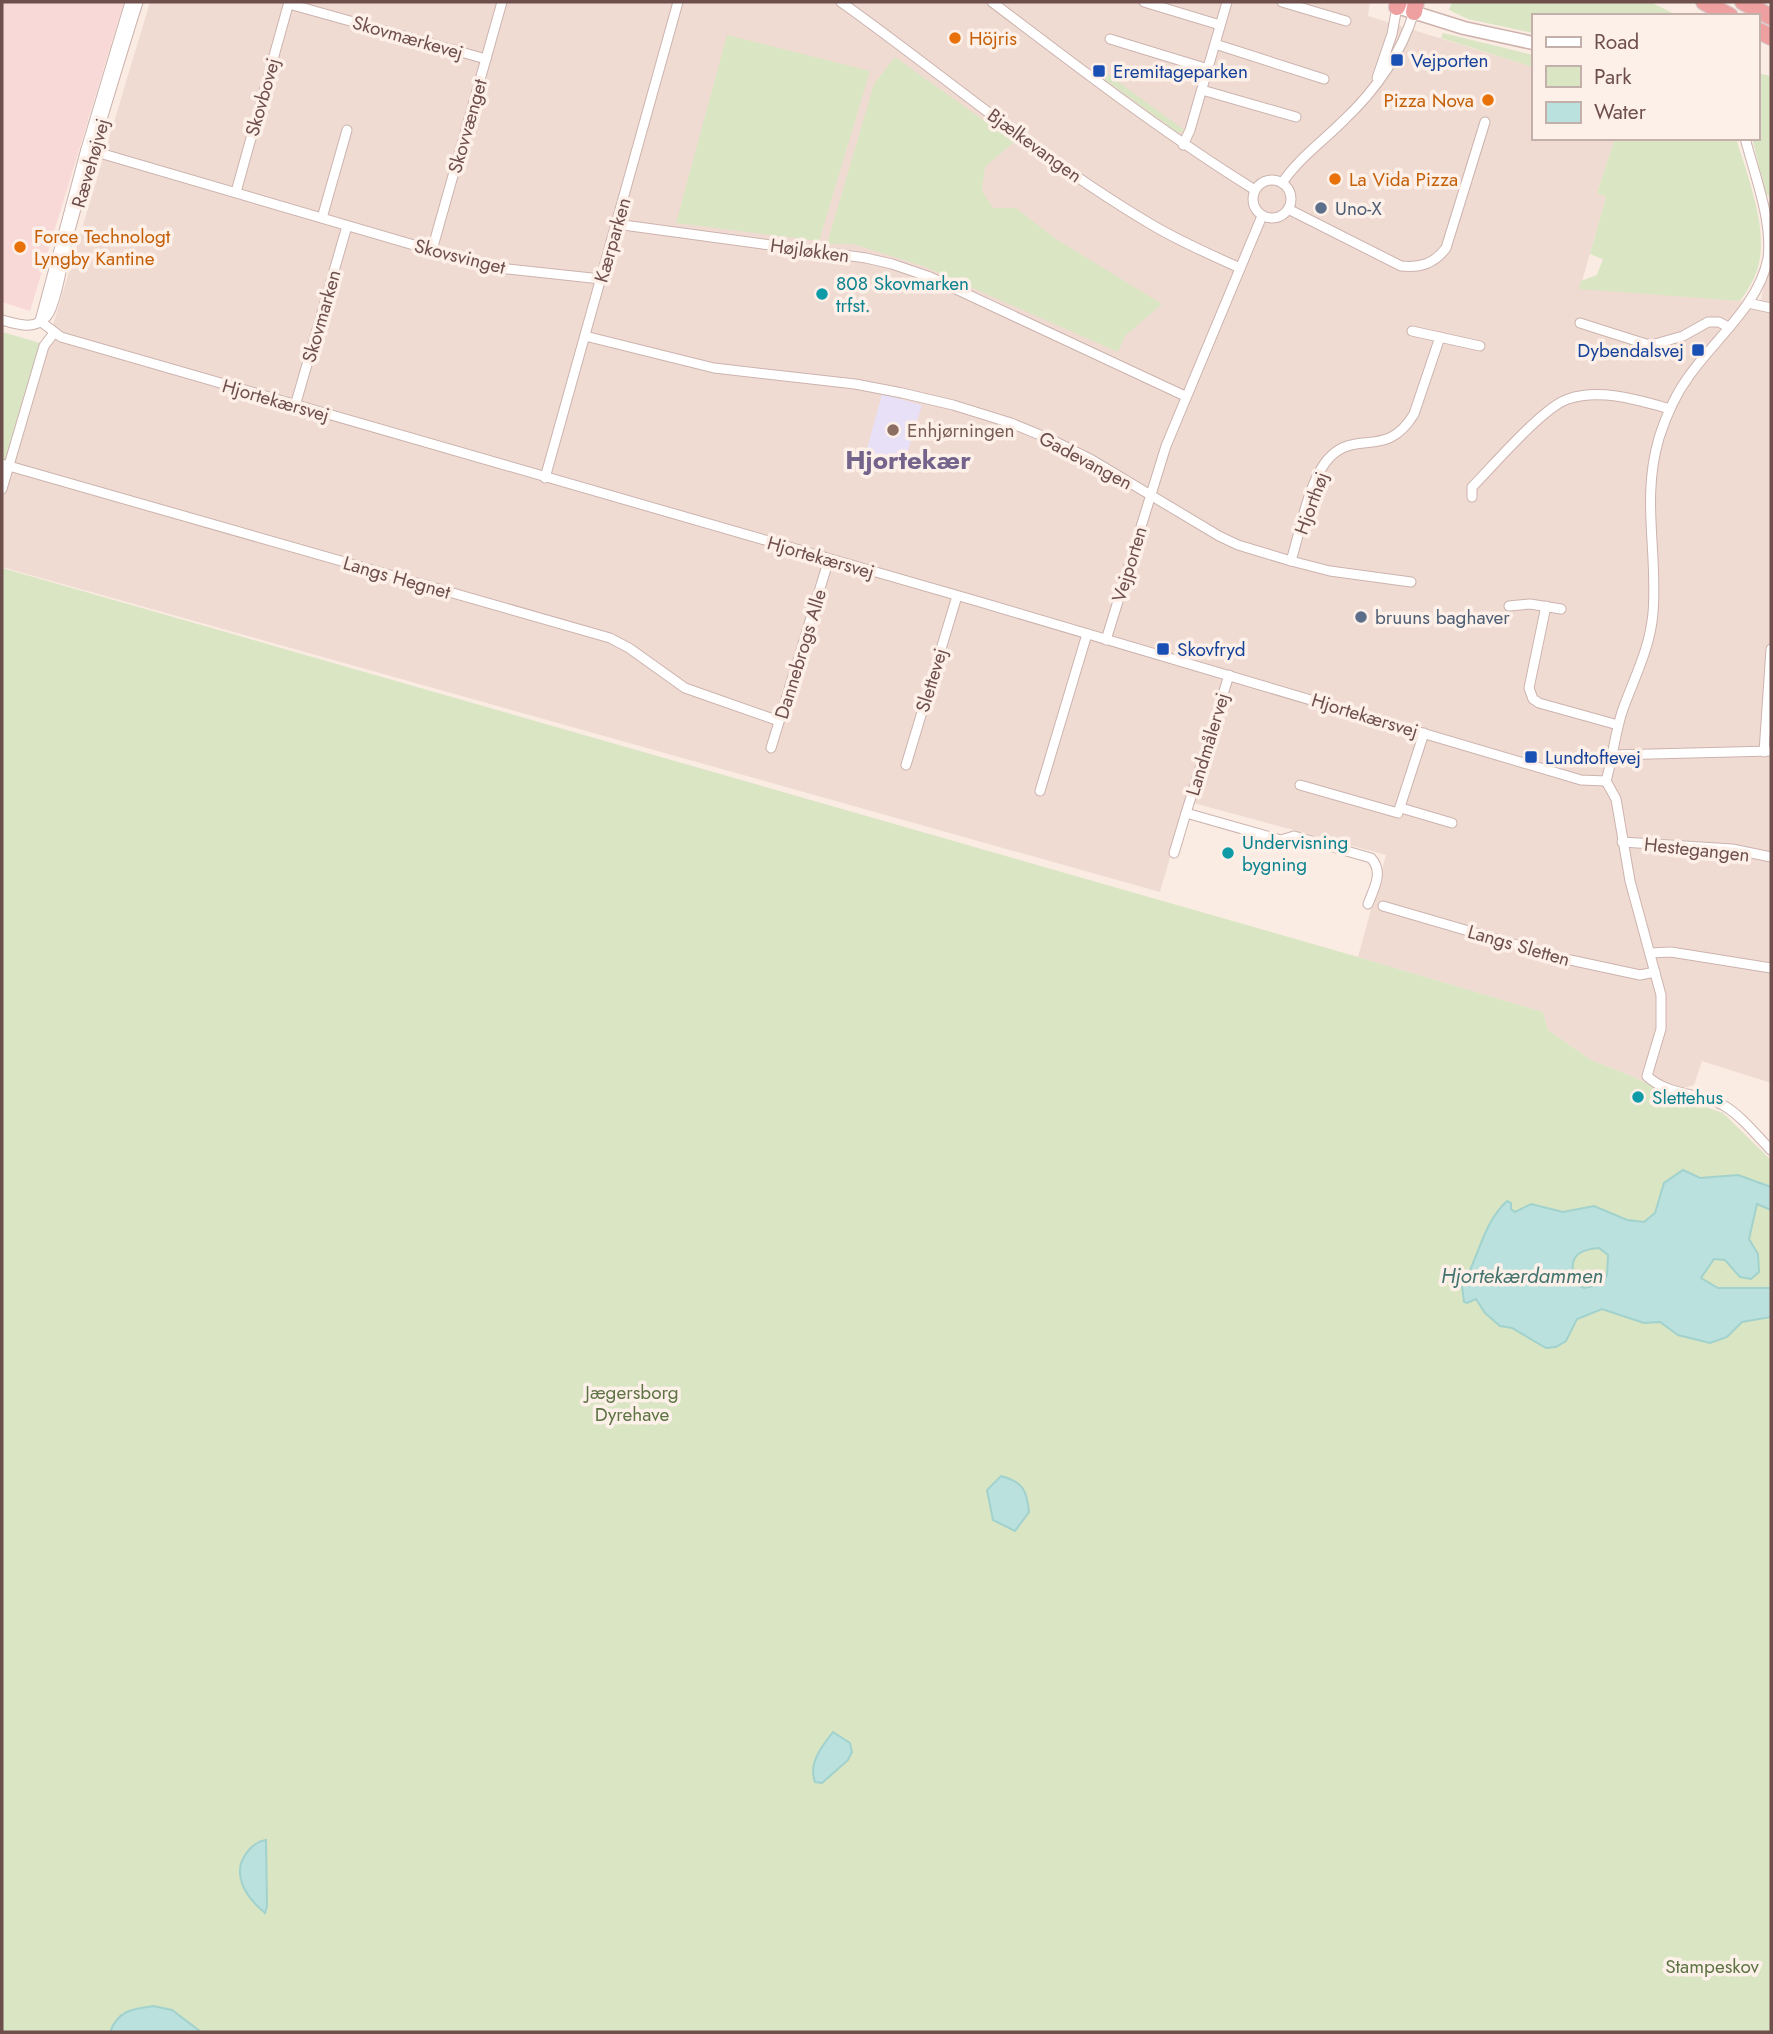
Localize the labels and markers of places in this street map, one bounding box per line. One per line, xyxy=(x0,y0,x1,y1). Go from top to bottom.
place label: Höjris xyxy=(969,25,1017,52)
marker: Höjris xyxy=(947,30,963,46)
place label: Vejporten xyxy=(1411,47,1489,74)
marker: Vejporten xyxy=(1389,52,1405,68)
place label: Eremitageparken xyxy=(1113,58,1248,85)
marker: Eremitageparken xyxy=(1091,63,1107,79)
place label: Pizza Nova xyxy=(1383,87,1474,114)
marker: Pizza Nova xyxy=(1480,92,1496,108)
place label: La Vida Pizza xyxy=(1349,166,1458,193)
marker: La Vida Pizza xyxy=(1327,171,1343,187)
place label: Uno-X xyxy=(1335,195,1382,222)
marker: Uno-X xyxy=(1313,200,1329,216)
place label: Force Technologt Lyngby Kantine xyxy=(34,223,171,272)
marker: Force Technologt Lyngby Kantine xyxy=(12,239,28,255)
place label: 808 Skovmarken trfst. xyxy=(836,270,969,319)
marker: 808 Skovmarken trfst. xyxy=(814,286,830,302)
place label: Dybendalsvej xyxy=(1577,337,1684,364)
marker: Dybendalsvej xyxy=(1690,342,1706,358)
place label: Enhjørningen xyxy=(907,417,1015,444)
marker: Enhjørningen xyxy=(885,422,901,438)
place label: bruuns baghaver xyxy=(1375,604,1510,631)
marker: bruuns baghaver xyxy=(1353,609,1369,625)
place label: Skovfryd xyxy=(1177,636,1246,663)
marker: Skovfryd xyxy=(1155,641,1171,657)
place label: Lundtoftevej xyxy=(1545,744,1641,771)
marker: Lundtoftevej xyxy=(1523,749,1539,765)
place label: Undervisning bygning xyxy=(1242,829,1348,878)
marker: Undervisning bygning xyxy=(1220,845,1236,861)
place label: Slettehus xyxy=(1652,1084,1723,1111)
marker: Slettehus xyxy=(1630,1089,1646,1105)

